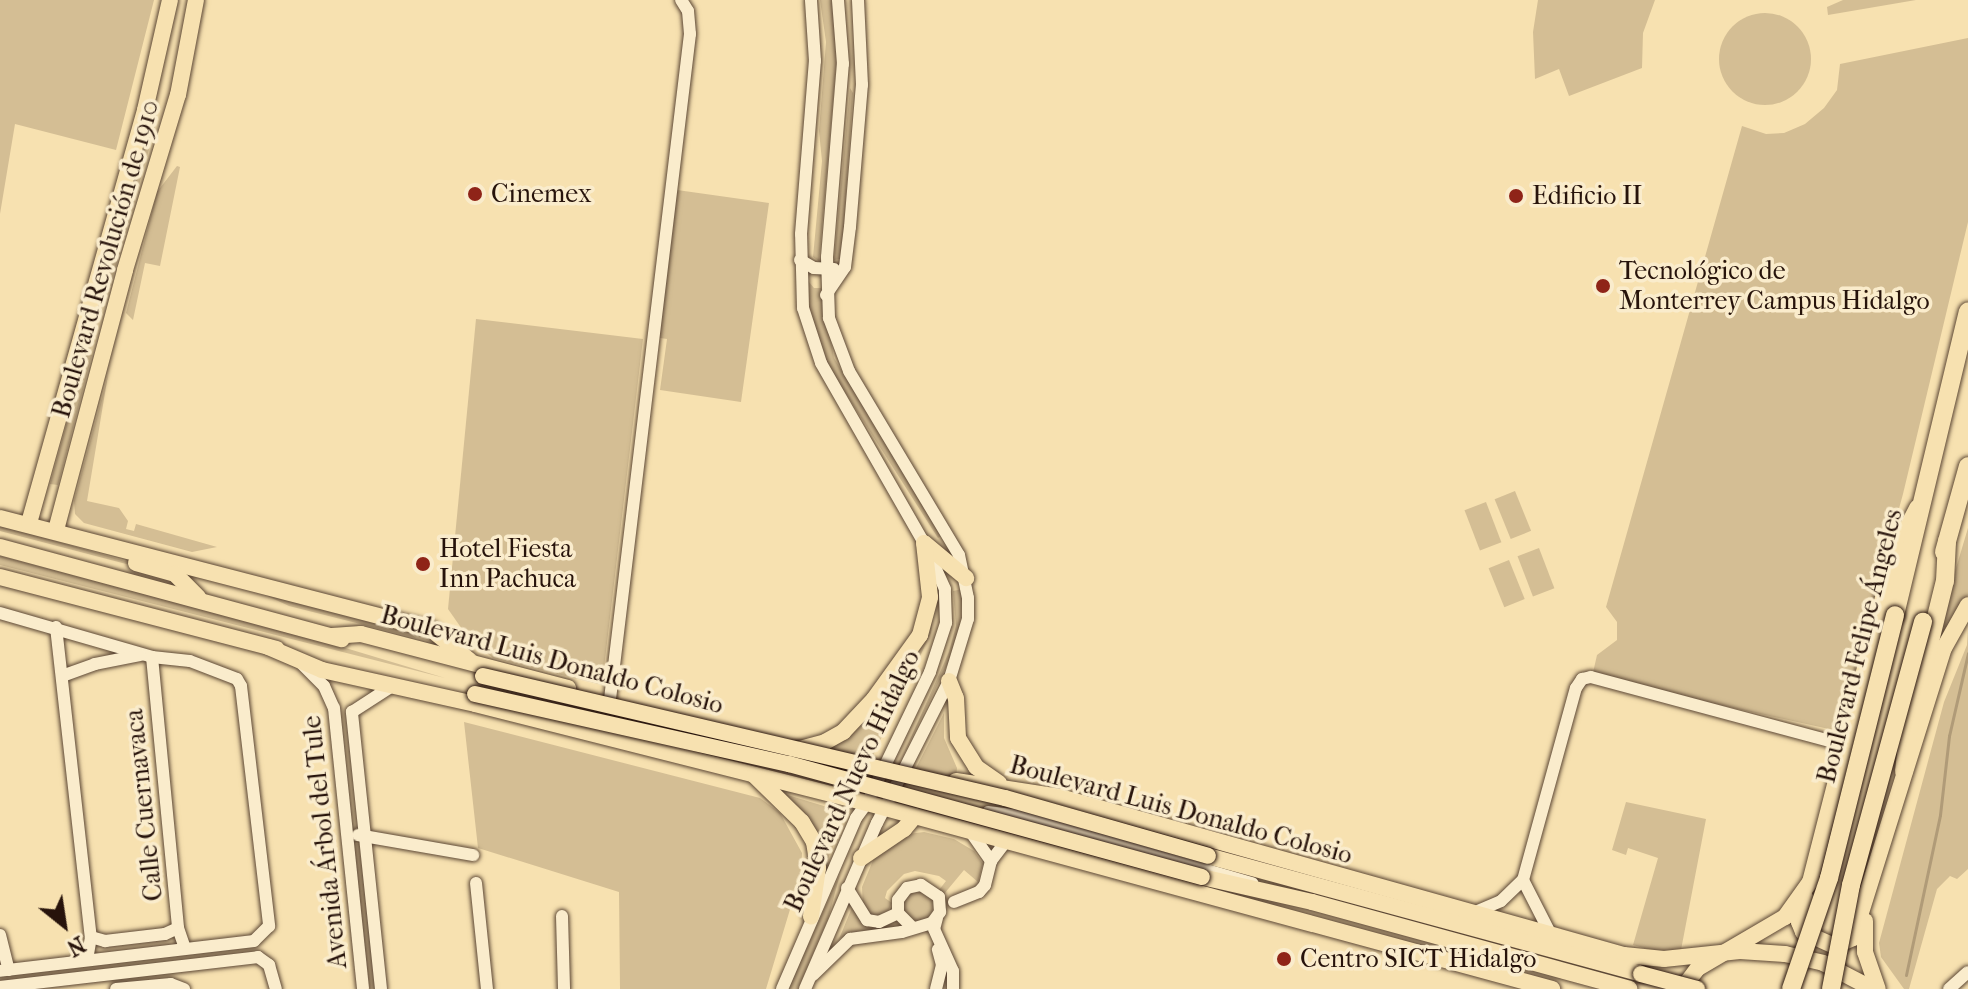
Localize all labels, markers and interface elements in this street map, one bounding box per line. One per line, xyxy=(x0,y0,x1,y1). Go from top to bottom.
street label: Boulevard Revolución de 1910 xyxy=(46,96,166,422)
place label: Cinemex xyxy=(491,178,592,210)
place label: Edificio II xyxy=(1532,180,1642,212)
marker: Cinemex xyxy=(466,185,484,203)
marker: Edificio II xyxy=(1507,187,1525,205)
place label: Tecnológico de Monterrey Campus Hidalgo xyxy=(1619,255,1930,316)
marker: Tecnológico de Monterrey Campus Hidalgo xyxy=(1594,277,1612,295)
street label: Boulevard Felipe Ángeles xyxy=(1811,506,1909,786)
place label: Hotel Fiesta Inn Pachuca xyxy=(439,533,576,594)
marker: Hotel Fiesta Inn Pachuca xyxy=(414,555,432,573)
street label: Boulevard Luis Donaldo Colosio xyxy=(377,599,727,721)
street label: Boulevard Nuevo Hidalgo xyxy=(778,645,926,917)
street label: Calle Cuernavaca xyxy=(118,707,170,903)
street label: Avenida Árbol del Tule xyxy=(296,714,354,970)
street label: Boulevard Luis Donaldo Colosio xyxy=(1006,749,1356,871)
north arrow xyxy=(24,885,104,965)
text: N xyxy=(62,930,90,961)
place label: Centro SICT Hidalgo xyxy=(1300,943,1536,975)
marker: Centro SICT Hidalgo xyxy=(1275,950,1293,968)

